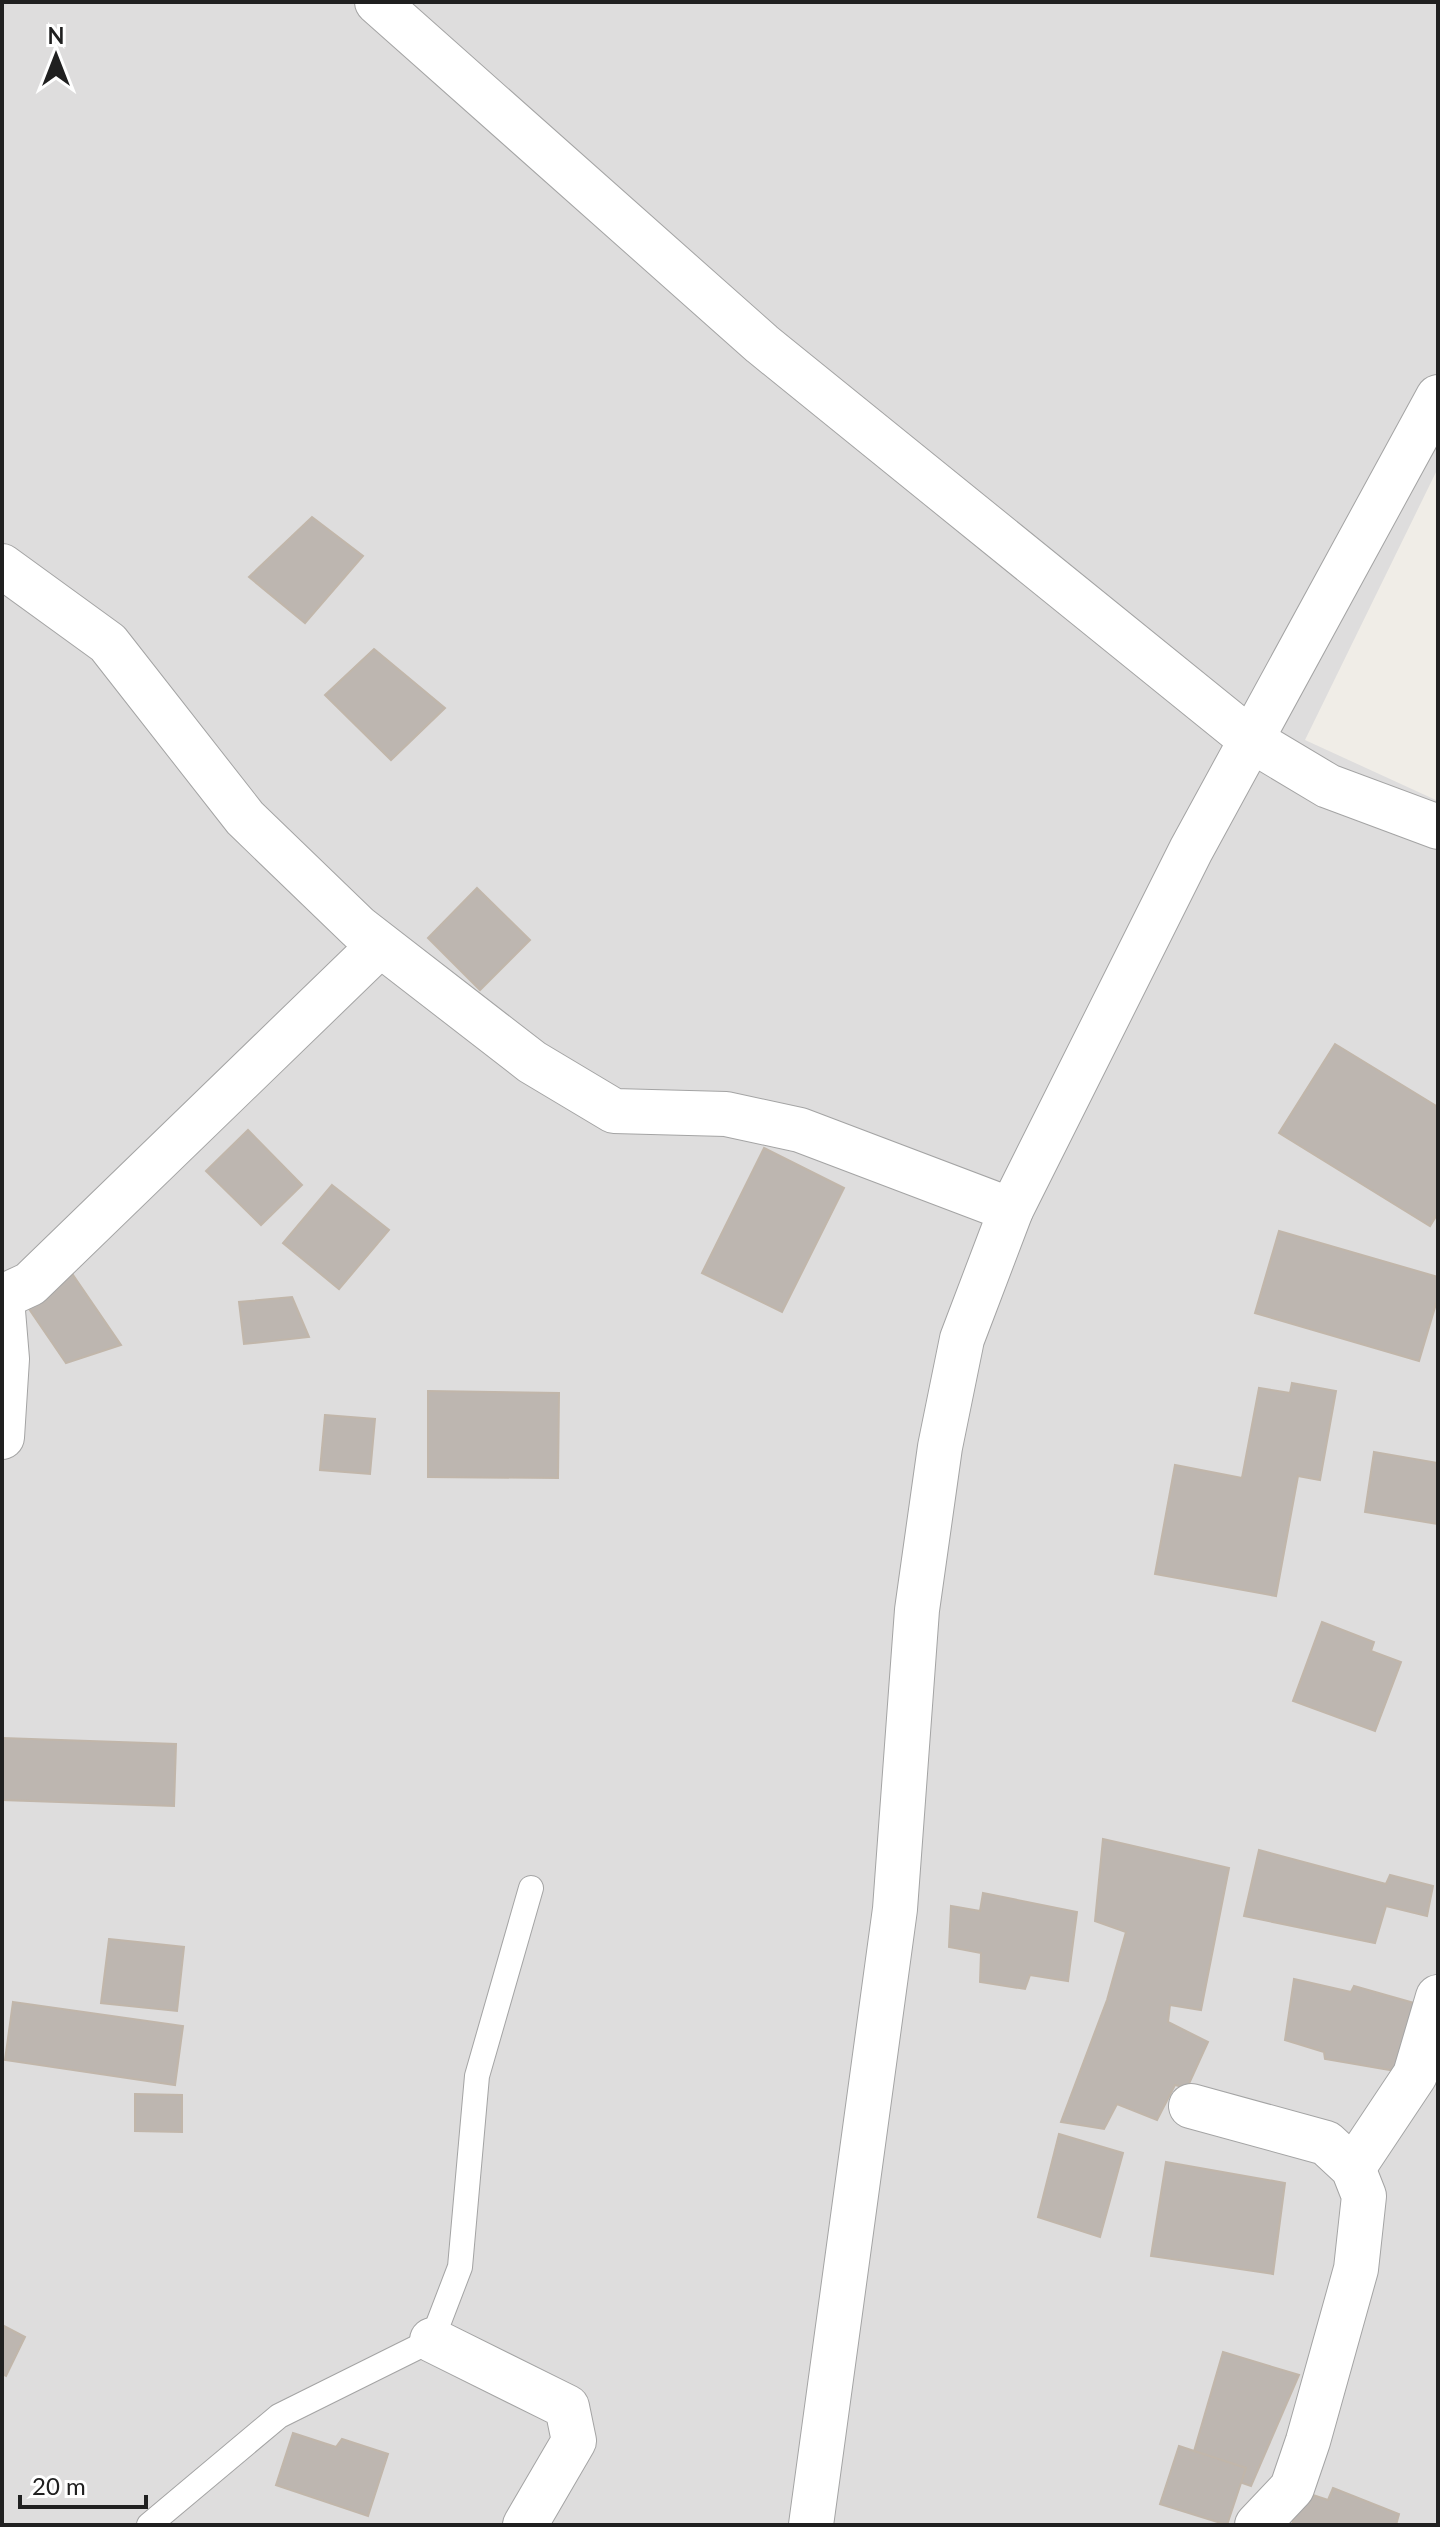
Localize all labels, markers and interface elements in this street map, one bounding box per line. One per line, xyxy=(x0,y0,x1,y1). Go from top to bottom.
north arrow xyxy=(16,16,96,96)
text: N xyxy=(48,22,64,49)
scale bar xyxy=(20,2459,146,2509)
text: 20 m xyxy=(32,2471,86,2500)

